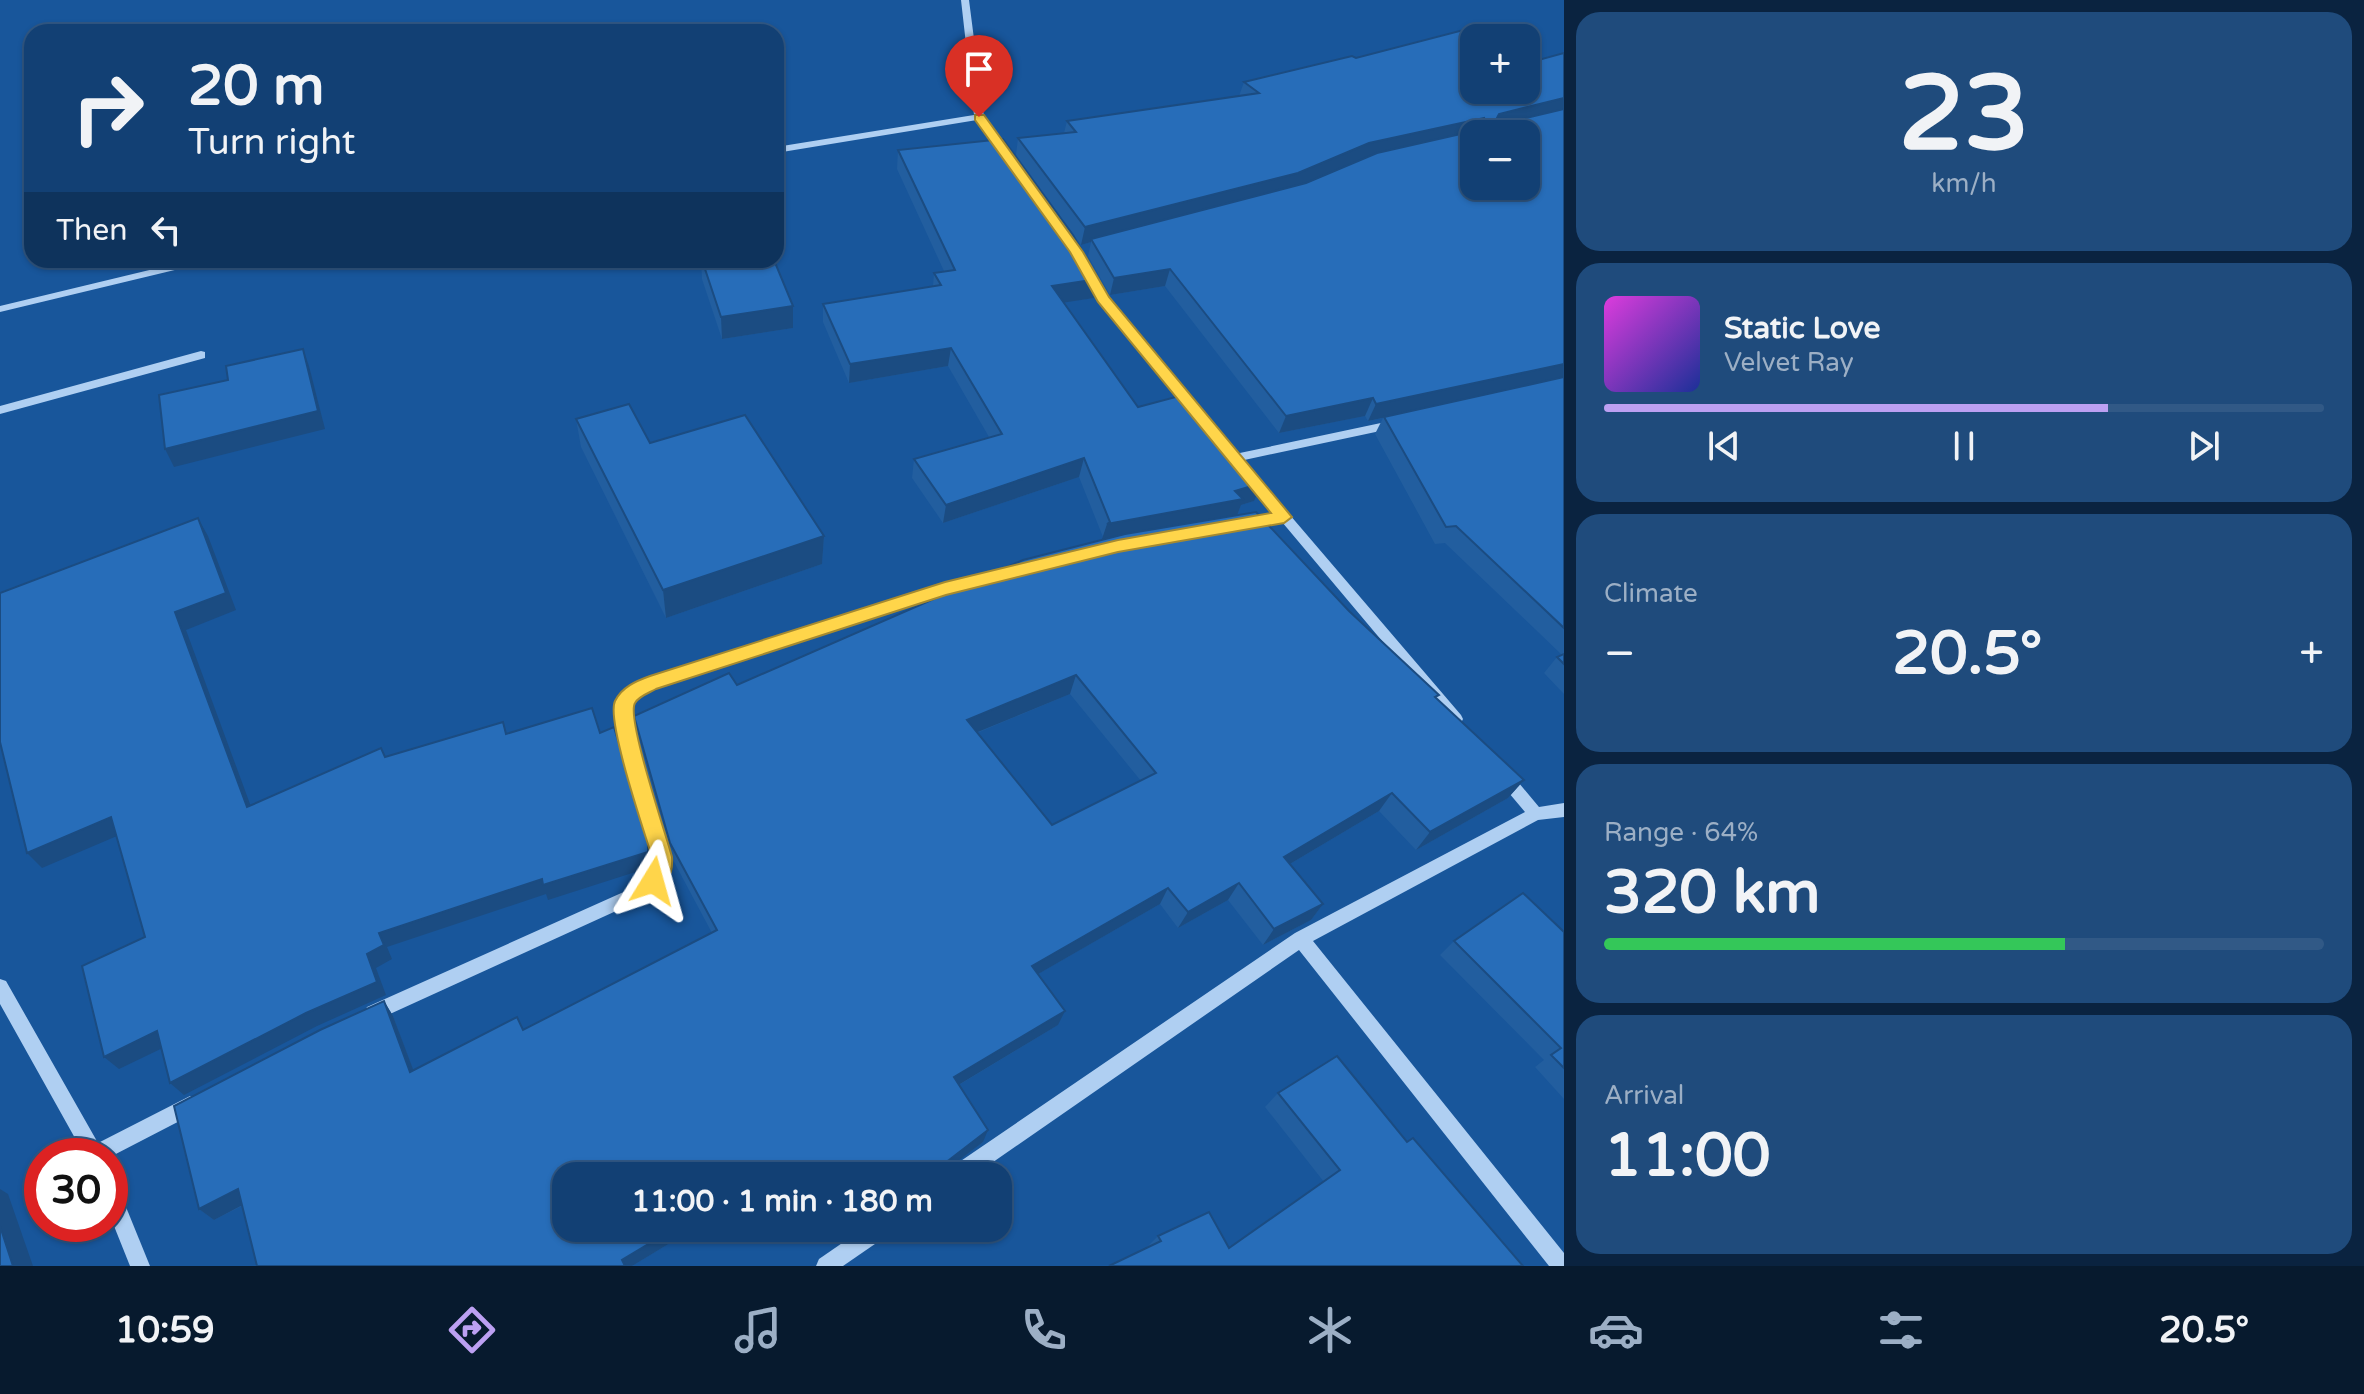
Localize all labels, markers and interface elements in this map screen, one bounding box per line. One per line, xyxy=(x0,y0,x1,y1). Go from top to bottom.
map controls xyxy=(1460,24,1540,200)
button: + xyxy=(1460,24,1540,104)
pin xyxy=(945,35,1013,117)
icon: arrive xyxy=(957,47,1001,91)
text: 20 m xyxy=(188,53,324,120)
text: 23 xyxy=(1899,53,2029,178)
icon: right xyxy=(56,56,160,160)
button: − xyxy=(1460,120,1540,200)
text: Turn right xyxy=(188,121,355,164)
text: km/h xyxy=(1931,168,1997,199)
icon: left xyxy=(144,208,188,252)
text: Then xyxy=(56,212,128,249)
text: Static Love xyxy=(1724,310,1880,347)
text: Velvet Ray xyxy=(1724,347,1854,378)
icon: previous xyxy=(1702,424,1746,468)
icon: pause xyxy=(1942,424,1986,468)
icon: next xyxy=(2182,424,2226,468)
text: Climate xyxy=(1604,578,1698,609)
text: 20.5° xyxy=(1892,618,2042,690)
text: − xyxy=(1604,628,1635,681)
text: + xyxy=(2299,628,2324,681)
text: Range · 64% xyxy=(1604,817,1758,848)
position arrow xyxy=(611,839,695,923)
text: 320 km xyxy=(1604,857,1820,929)
text: Arrival xyxy=(1604,1080,1684,1111)
text: 11:00 xyxy=(1604,1120,1770,1192)
speed limit sign: 30 xyxy=(24,1138,128,1242)
text: 11:00 · 1 min · 180 m xyxy=(631,1183,933,1220)
icon: directions xyxy=(444,1302,500,1358)
icon: music xyxy=(730,1302,786,1358)
icon: phone xyxy=(1016,1302,1072,1358)
icon: climate xyxy=(1302,1302,1358,1358)
icon: car xyxy=(1588,1302,1644,1358)
icon: filters xyxy=(1873,1302,1929,1358)
text: 10:59 xyxy=(115,1309,215,1352)
text: 20.5° xyxy=(2159,1309,2249,1352)

